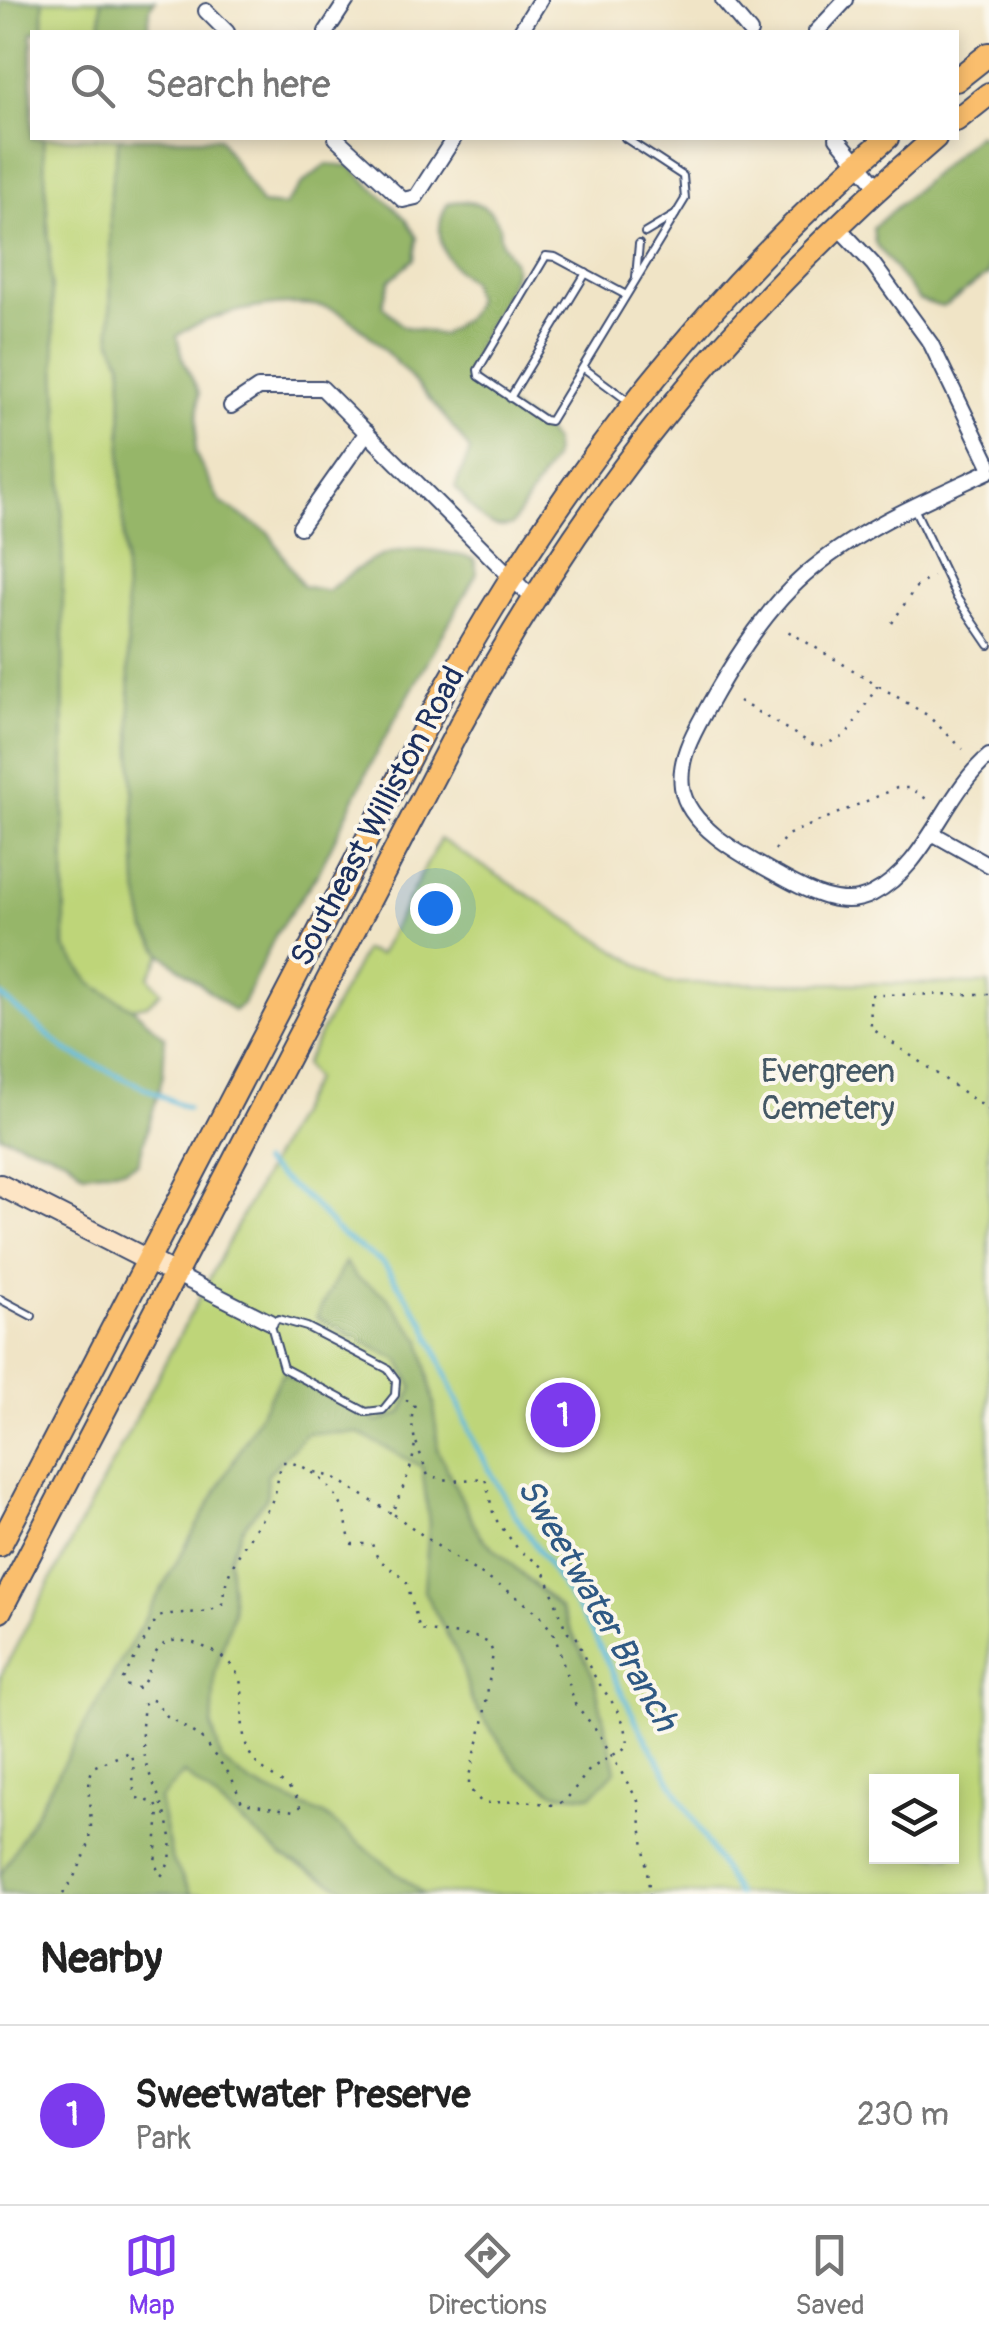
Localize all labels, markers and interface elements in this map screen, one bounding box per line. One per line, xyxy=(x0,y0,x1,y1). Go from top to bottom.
search box xyxy=(30,30,959,140)
icon: search xyxy=(65,58,120,113)
text: Search here xyxy=(145,61,331,109)
street label: Southeast Williston Road xyxy=(282,660,474,973)
your location xyxy=(410,883,461,934)
park label: Evergreen Cemetery xyxy=(761,1052,895,1129)
pin: 1 xyxy=(530,1378,596,1452)
water label: Sweetwater Branch xyxy=(507,1470,689,1741)
map controls xyxy=(869,1774,959,1864)
button: layers xyxy=(869,1774,959,1864)
text: Nearby xyxy=(40,1933,162,1985)
text: Sweetwater Preserve xyxy=(135,2071,471,2119)
text: 1 xyxy=(66,2095,79,2135)
text: 230 m xyxy=(857,2095,949,2135)
text: Park xyxy=(135,2119,191,2159)
tab: Map xyxy=(124,2228,179,2323)
tab: Directions xyxy=(428,2228,547,2323)
tab: Saved xyxy=(795,2228,865,2323)

